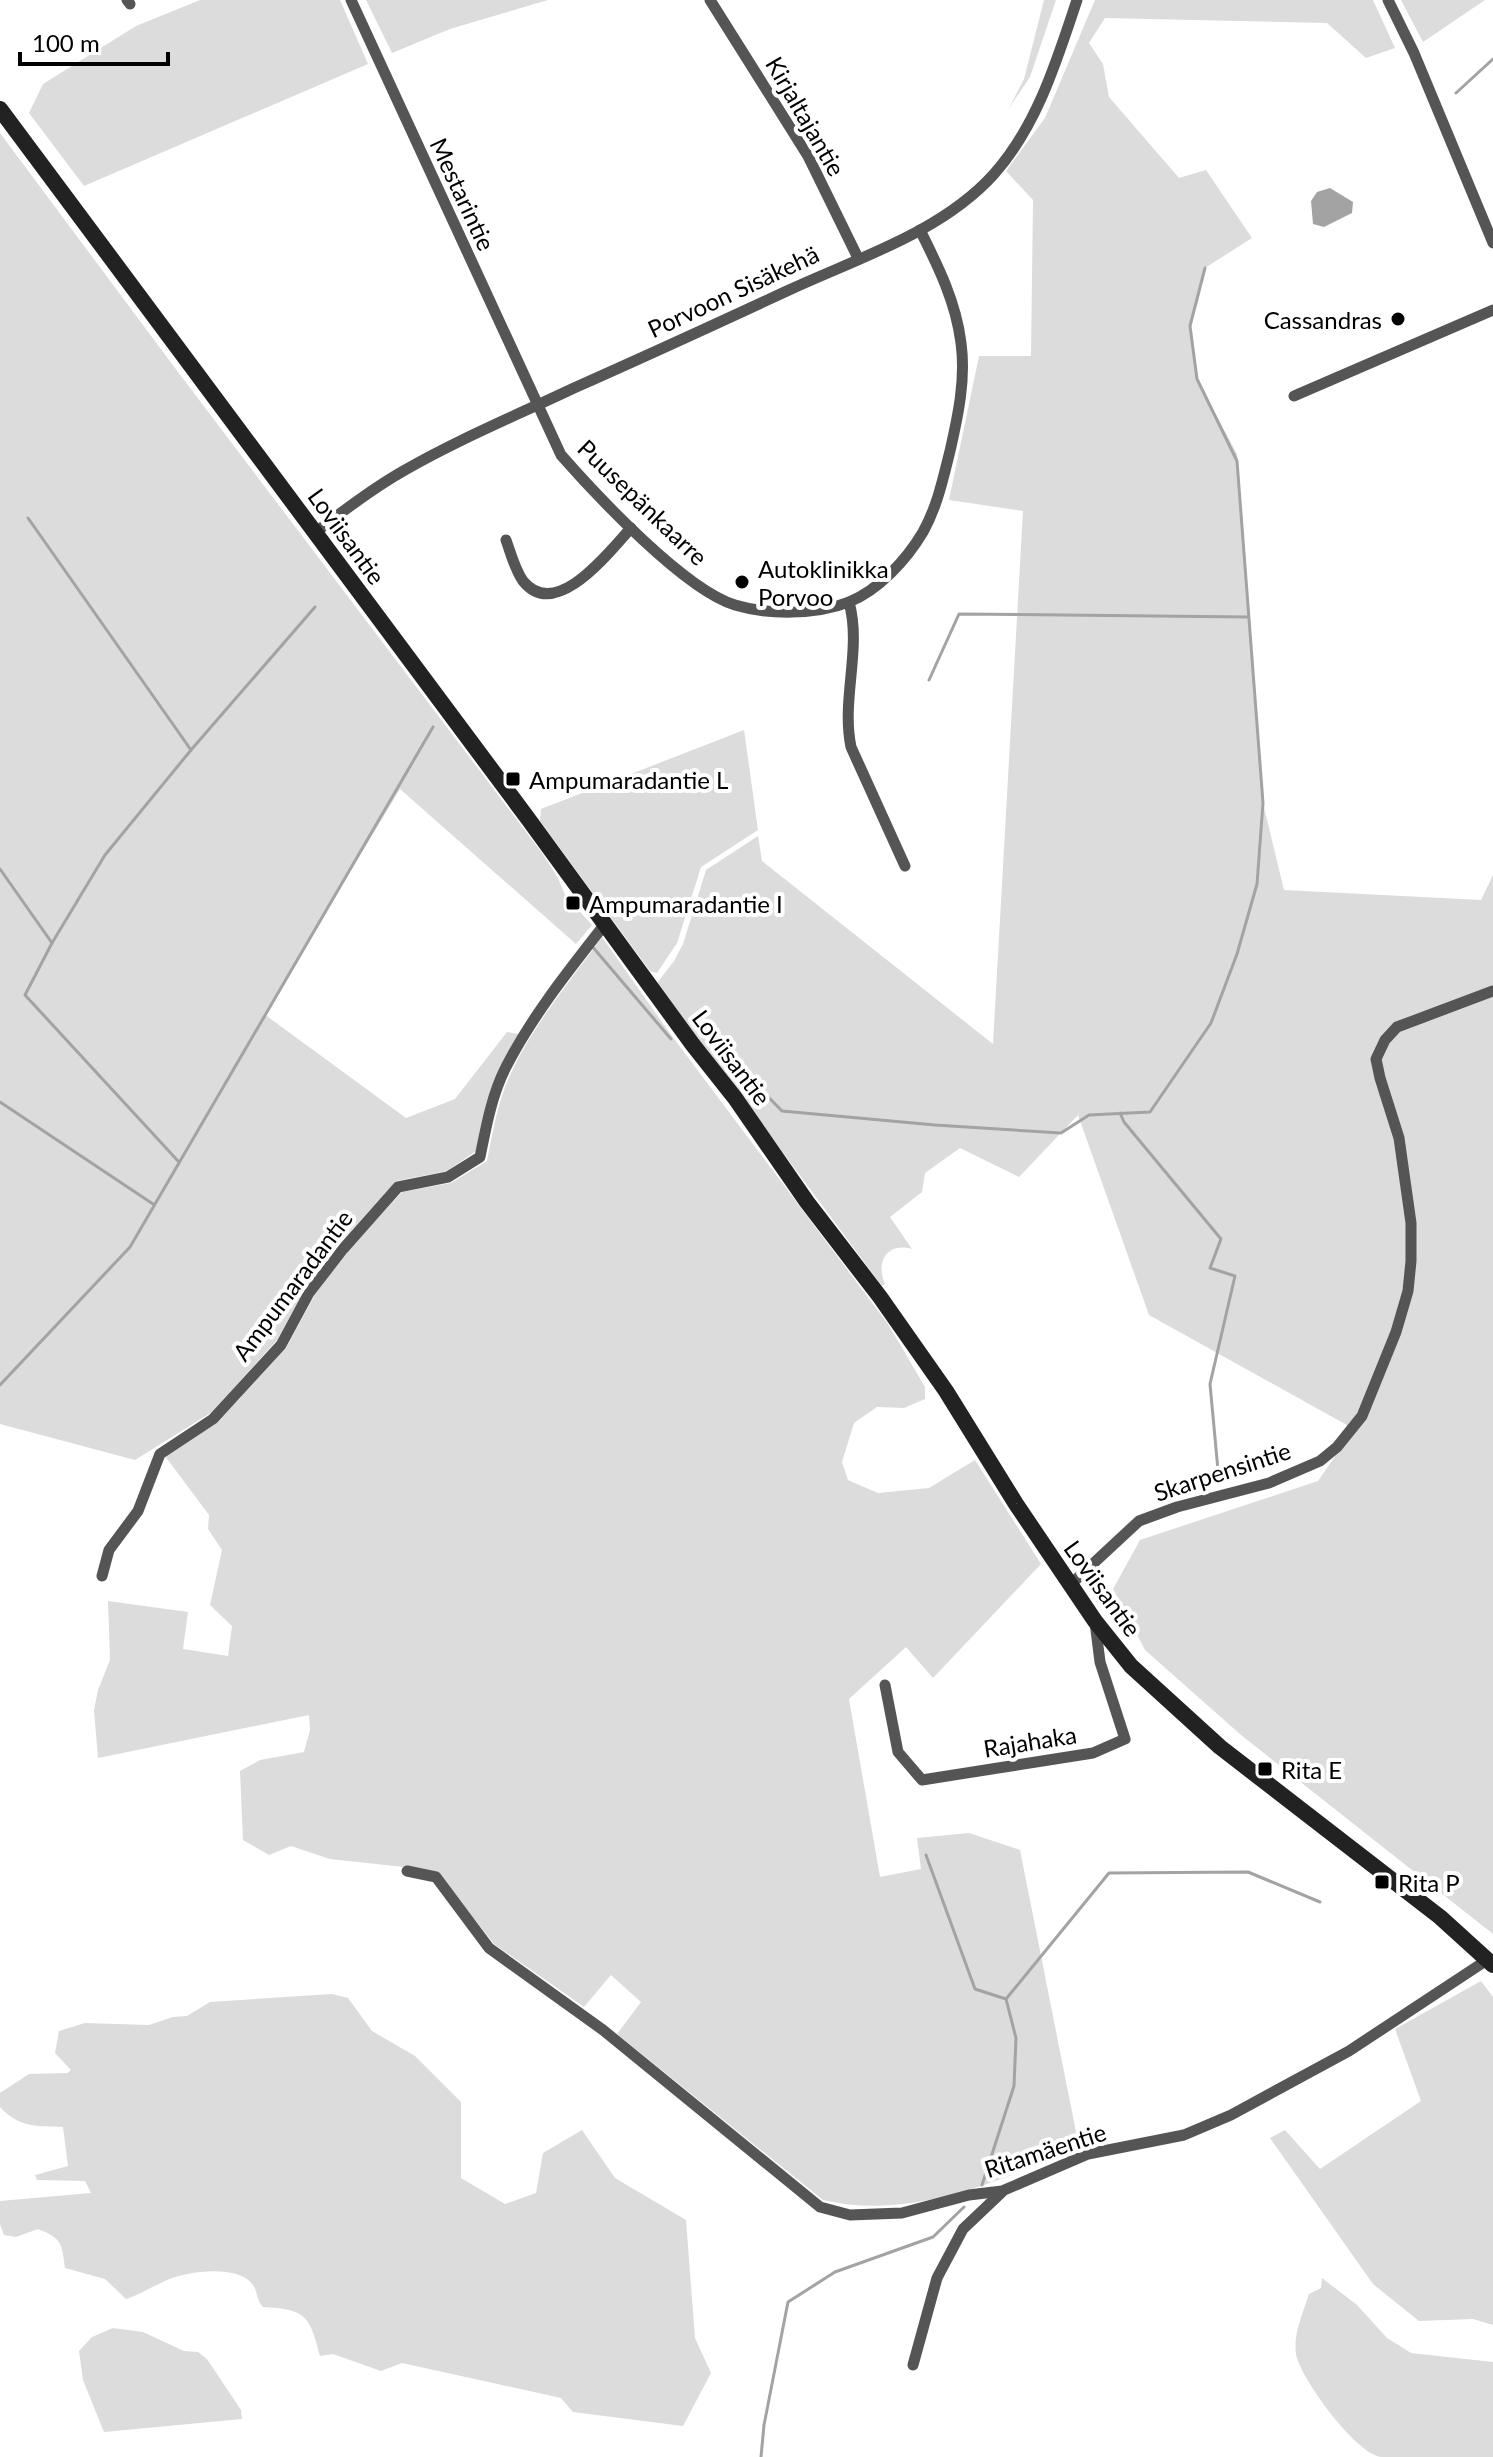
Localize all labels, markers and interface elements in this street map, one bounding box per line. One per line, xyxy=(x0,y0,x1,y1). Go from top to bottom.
scale bar xyxy=(20,16,168,66)
text: 100 m xyxy=(32,28,100,57)
street label: Kirjaltajantie xyxy=(760,51,852,181)
street label: Mestarintie xyxy=(424,133,502,255)
street label: Porvoon Sisäkehä xyxy=(643,239,823,343)
place label: Cassandras xyxy=(1264,305,1382,334)
marker: Cassandras xyxy=(1389,310,1407,328)
street label: Puusepänkaarre xyxy=(572,433,714,571)
street label: Loviisantie xyxy=(302,482,392,590)
place label: Autoklinikka Porvoo xyxy=(758,554,889,611)
marker: Autoklinikka Porvoo xyxy=(733,573,751,591)
place label: Ampumaradantie L xyxy=(529,765,728,794)
marker: Ampumaradantie L xyxy=(504,770,522,788)
place label: Ampumaradantie I xyxy=(589,889,783,918)
marker: Ampumaradantie I xyxy=(564,894,582,912)
street label: Loviisantie xyxy=(687,1004,777,1110)
street label: Ampumaradantie xyxy=(226,1204,358,1366)
street label: Skarpensintie xyxy=(1150,1435,1294,1507)
street label: Loviisantie xyxy=(1058,1534,1148,1642)
street label: Rajahaka xyxy=(981,1719,1079,1763)
place label: Rita E xyxy=(1281,1755,1342,1784)
marker: Rita E xyxy=(1256,1760,1274,1778)
place label: Rita P xyxy=(1398,1868,1460,1897)
marker: Rita P xyxy=(1373,1873,1391,1891)
street label: Ritamäentie xyxy=(981,2117,1109,2183)

